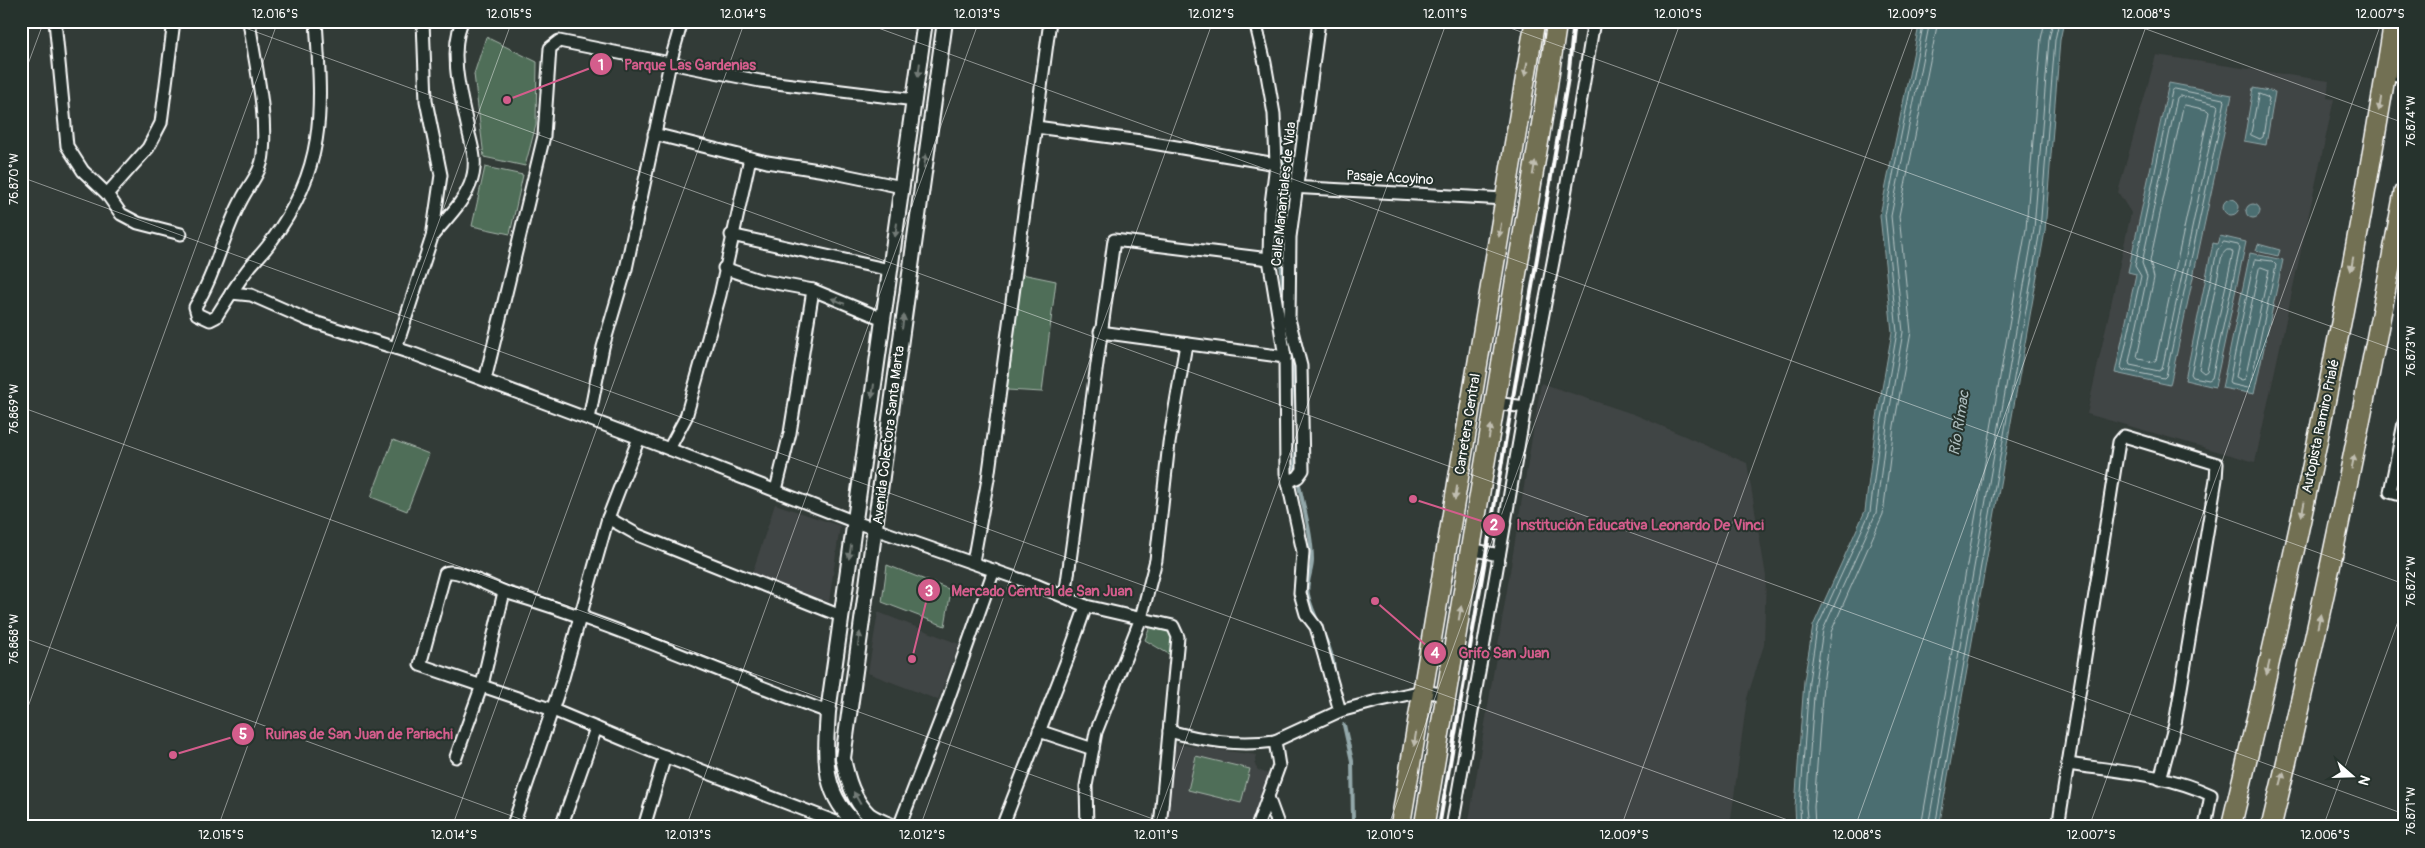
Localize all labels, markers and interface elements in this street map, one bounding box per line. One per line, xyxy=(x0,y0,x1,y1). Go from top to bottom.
text: 12.016°S xyxy=(252,7,298,22)
text: 12.015°S xyxy=(486,7,532,22)
text: 12.014°S xyxy=(720,7,766,22)
text: 12.013°S xyxy=(954,7,1000,22)
text: 12.012°S xyxy=(1188,7,1234,22)
text: 12.011°S xyxy=(1423,7,1467,22)
text: 12.010°S xyxy=(1654,7,1702,22)
text: 12.009°S xyxy=(1888,7,1936,22)
text: 12.008°S xyxy=(2122,7,2170,22)
text: 12.007°S xyxy=(2355,7,2405,22)
callout: Parque Las Gardenias xyxy=(589,49,766,79)
text: 1 xyxy=(598,56,604,75)
text: Parque Las Gardenias xyxy=(624,56,756,75)
one-way arrow xyxy=(915,62,923,78)
one-way arrow xyxy=(1522,62,1530,78)
one-way arrow xyxy=(2376,96,2384,112)
text: 76.874°W xyxy=(2404,96,2419,146)
street label: Calle Manantiales de Vida xyxy=(1267,121,1300,267)
text: 76.870°W xyxy=(7,153,22,205)
one-way arrow xyxy=(922,153,930,169)
one-way arrow xyxy=(1531,160,1539,176)
street label: Pasaje Acoyino xyxy=(1346,167,1435,188)
one-way arrow xyxy=(1495,222,1503,238)
one-way arrow xyxy=(891,223,899,239)
one-way arrow xyxy=(2348,256,2356,272)
one-way arrow xyxy=(831,296,845,304)
one-way arrow xyxy=(899,314,907,330)
text: 76.873°W xyxy=(2404,326,2419,376)
street label: Avenida Colectora Santa Marta xyxy=(869,345,908,526)
street label: Autopista Ramiro Prialé xyxy=(2298,358,2343,495)
street label: Carretera Central xyxy=(1451,372,1484,476)
text: 76.869°W xyxy=(7,384,22,434)
one-way arrow xyxy=(869,384,877,400)
water label: Río Rímac xyxy=(1945,388,1974,457)
one-way arrow xyxy=(1486,423,1494,439)
one-way arrow xyxy=(2349,455,2357,470)
one-way arrow xyxy=(1451,486,1459,502)
one-way arrow xyxy=(2299,502,2307,518)
callout: Institución Educativa Leonardo De Vinci xyxy=(1481,510,1774,540)
text: 2 xyxy=(1490,516,1498,535)
text: Institución Educativa Leonardo De Vinci xyxy=(1516,516,1764,535)
one-way arrow xyxy=(846,545,854,561)
text: 76.872°W xyxy=(2404,556,2419,606)
callout: Mercado Central de San Juan xyxy=(917,575,1143,605)
text: 3 xyxy=(925,582,933,601)
text: Mercado Central de San Juan xyxy=(951,582,1133,601)
one-way arrow xyxy=(1456,604,1464,620)
one-way arrow xyxy=(2315,613,2323,629)
text: 76.868°W xyxy=(7,614,22,664)
one-way arrow xyxy=(855,631,863,647)
callout: Grifo San Juan xyxy=(1423,638,1559,668)
text: 4 xyxy=(1431,644,1440,663)
text: Grifo San Juan xyxy=(1458,644,1550,663)
one-way arrow xyxy=(2264,660,2272,675)
callout: Ruinas de San Juan de Pariachi xyxy=(231,719,463,749)
text: 5 xyxy=(239,725,247,744)
text: Ruinas de San Juan de Pariachi xyxy=(265,725,453,744)
one-way arrow xyxy=(1410,731,1418,747)
north arrow xyxy=(2328,750,2378,800)
one-way arrow xyxy=(2278,772,2286,787)
text: N xyxy=(2354,773,2373,788)
text: 76.871°W xyxy=(2404,787,2419,835)
one-way arrow xyxy=(853,790,861,805)
text: 12.015°S xyxy=(198,828,244,843)
text: 12.014°S xyxy=(431,828,477,843)
text: 12.013°S xyxy=(665,828,711,843)
text: 12.012°S xyxy=(899,828,945,843)
text: 12.011°S xyxy=(1134,828,1178,843)
text: 12.010°S xyxy=(1366,828,1414,843)
text: 12.009°S xyxy=(1600,828,1648,843)
text: 12.008°S xyxy=(1833,828,1881,843)
text: 12.007°S xyxy=(2066,828,2116,843)
text: 12.006°S xyxy=(2300,828,2350,843)

